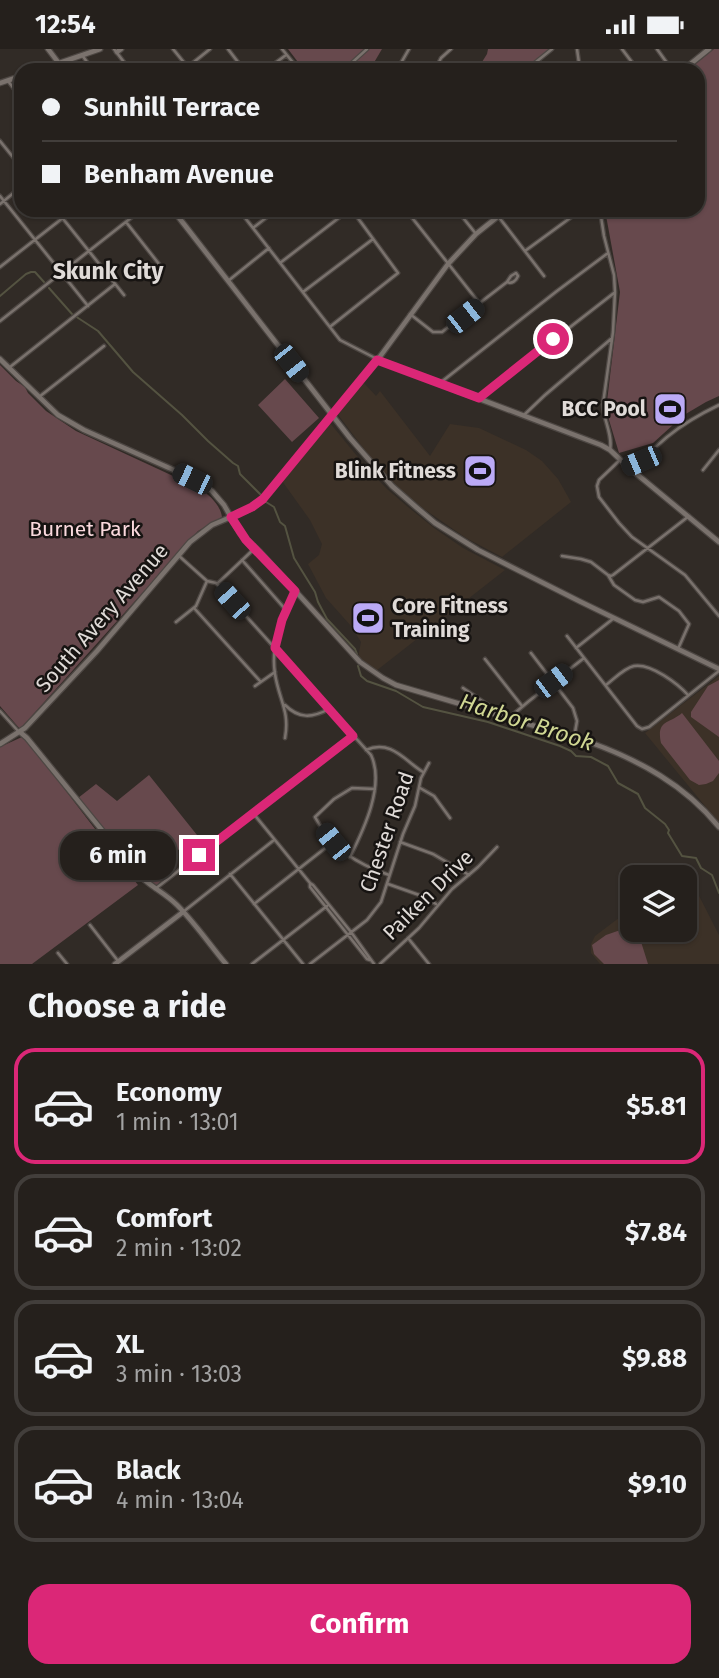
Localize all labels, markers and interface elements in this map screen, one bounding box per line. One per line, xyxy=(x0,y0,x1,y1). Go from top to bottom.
text: 12:54 xyxy=(35,9,96,40)
text: Sunhill Terrace xyxy=(84,92,260,123)
text: Benham Avenue xyxy=(84,159,274,190)
district label: Skunk City xyxy=(53,257,164,285)
car xyxy=(442,295,489,337)
route start xyxy=(537,323,569,355)
car xyxy=(270,340,313,386)
sports icon: BCC Pool xyxy=(651,390,689,428)
place label: BCC Pool xyxy=(562,396,647,422)
car xyxy=(618,443,665,479)
sports icon: Blink Fitness xyxy=(461,452,499,490)
place label: Blink Fitness xyxy=(335,458,456,484)
car xyxy=(169,460,216,498)
park label: Burnet Park xyxy=(29,516,141,542)
street label: South Avery Avenue xyxy=(30,538,174,698)
car xyxy=(211,578,254,624)
place label: Core Fitness Training xyxy=(392,593,508,643)
sports icon: Core Fitness Training xyxy=(349,599,387,637)
car xyxy=(530,660,577,702)
water label: Harbor Brook xyxy=(456,687,598,757)
street label: Chester Road xyxy=(354,768,420,896)
car xyxy=(312,819,355,865)
callout: 6 min xyxy=(59,831,174,879)
route end xyxy=(183,839,215,871)
text: 6 min xyxy=(89,841,147,869)
street label: Paiken Drive xyxy=(377,844,479,946)
map controls xyxy=(620,865,697,942)
button: layers xyxy=(620,865,697,942)
text: Choose a ride xyxy=(28,987,226,1025)
icon: car xyxy=(32,1075,95,1138)
text: Economy xyxy=(116,1077,222,1108)
text: $5.81 xyxy=(626,1091,687,1122)
text: 1 min · 13:01 xyxy=(116,1108,239,1136)
icon: car xyxy=(32,1201,95,1264)
text: Comfort xyxy=(116,1203,212,1234)
text: $7.84 xyxy=(625,1217,687,1248)
text: 2 min · 13:02 xyxy=(116,1234,242,1262)
icon: car xyxy=(32,1327,95,1390)
text: XL xyxy=(116,1329,144,1360)
text: $9.88 xyxy=(622,1343,687,1374)
text: 3 min · 13:03 xyxy=(116,1360,242,1388)
icon: car xyxy=(32,1453,95,1516)
text: Black xyxy=(116,1455,181,1486)
text: $9.10 xyxy=(628,1469,687,1500)
text: 4 min · 13:04 xyxy=(116,1486,244,1514)
button: Confirm xyxy=(28,1584,691,1664)

